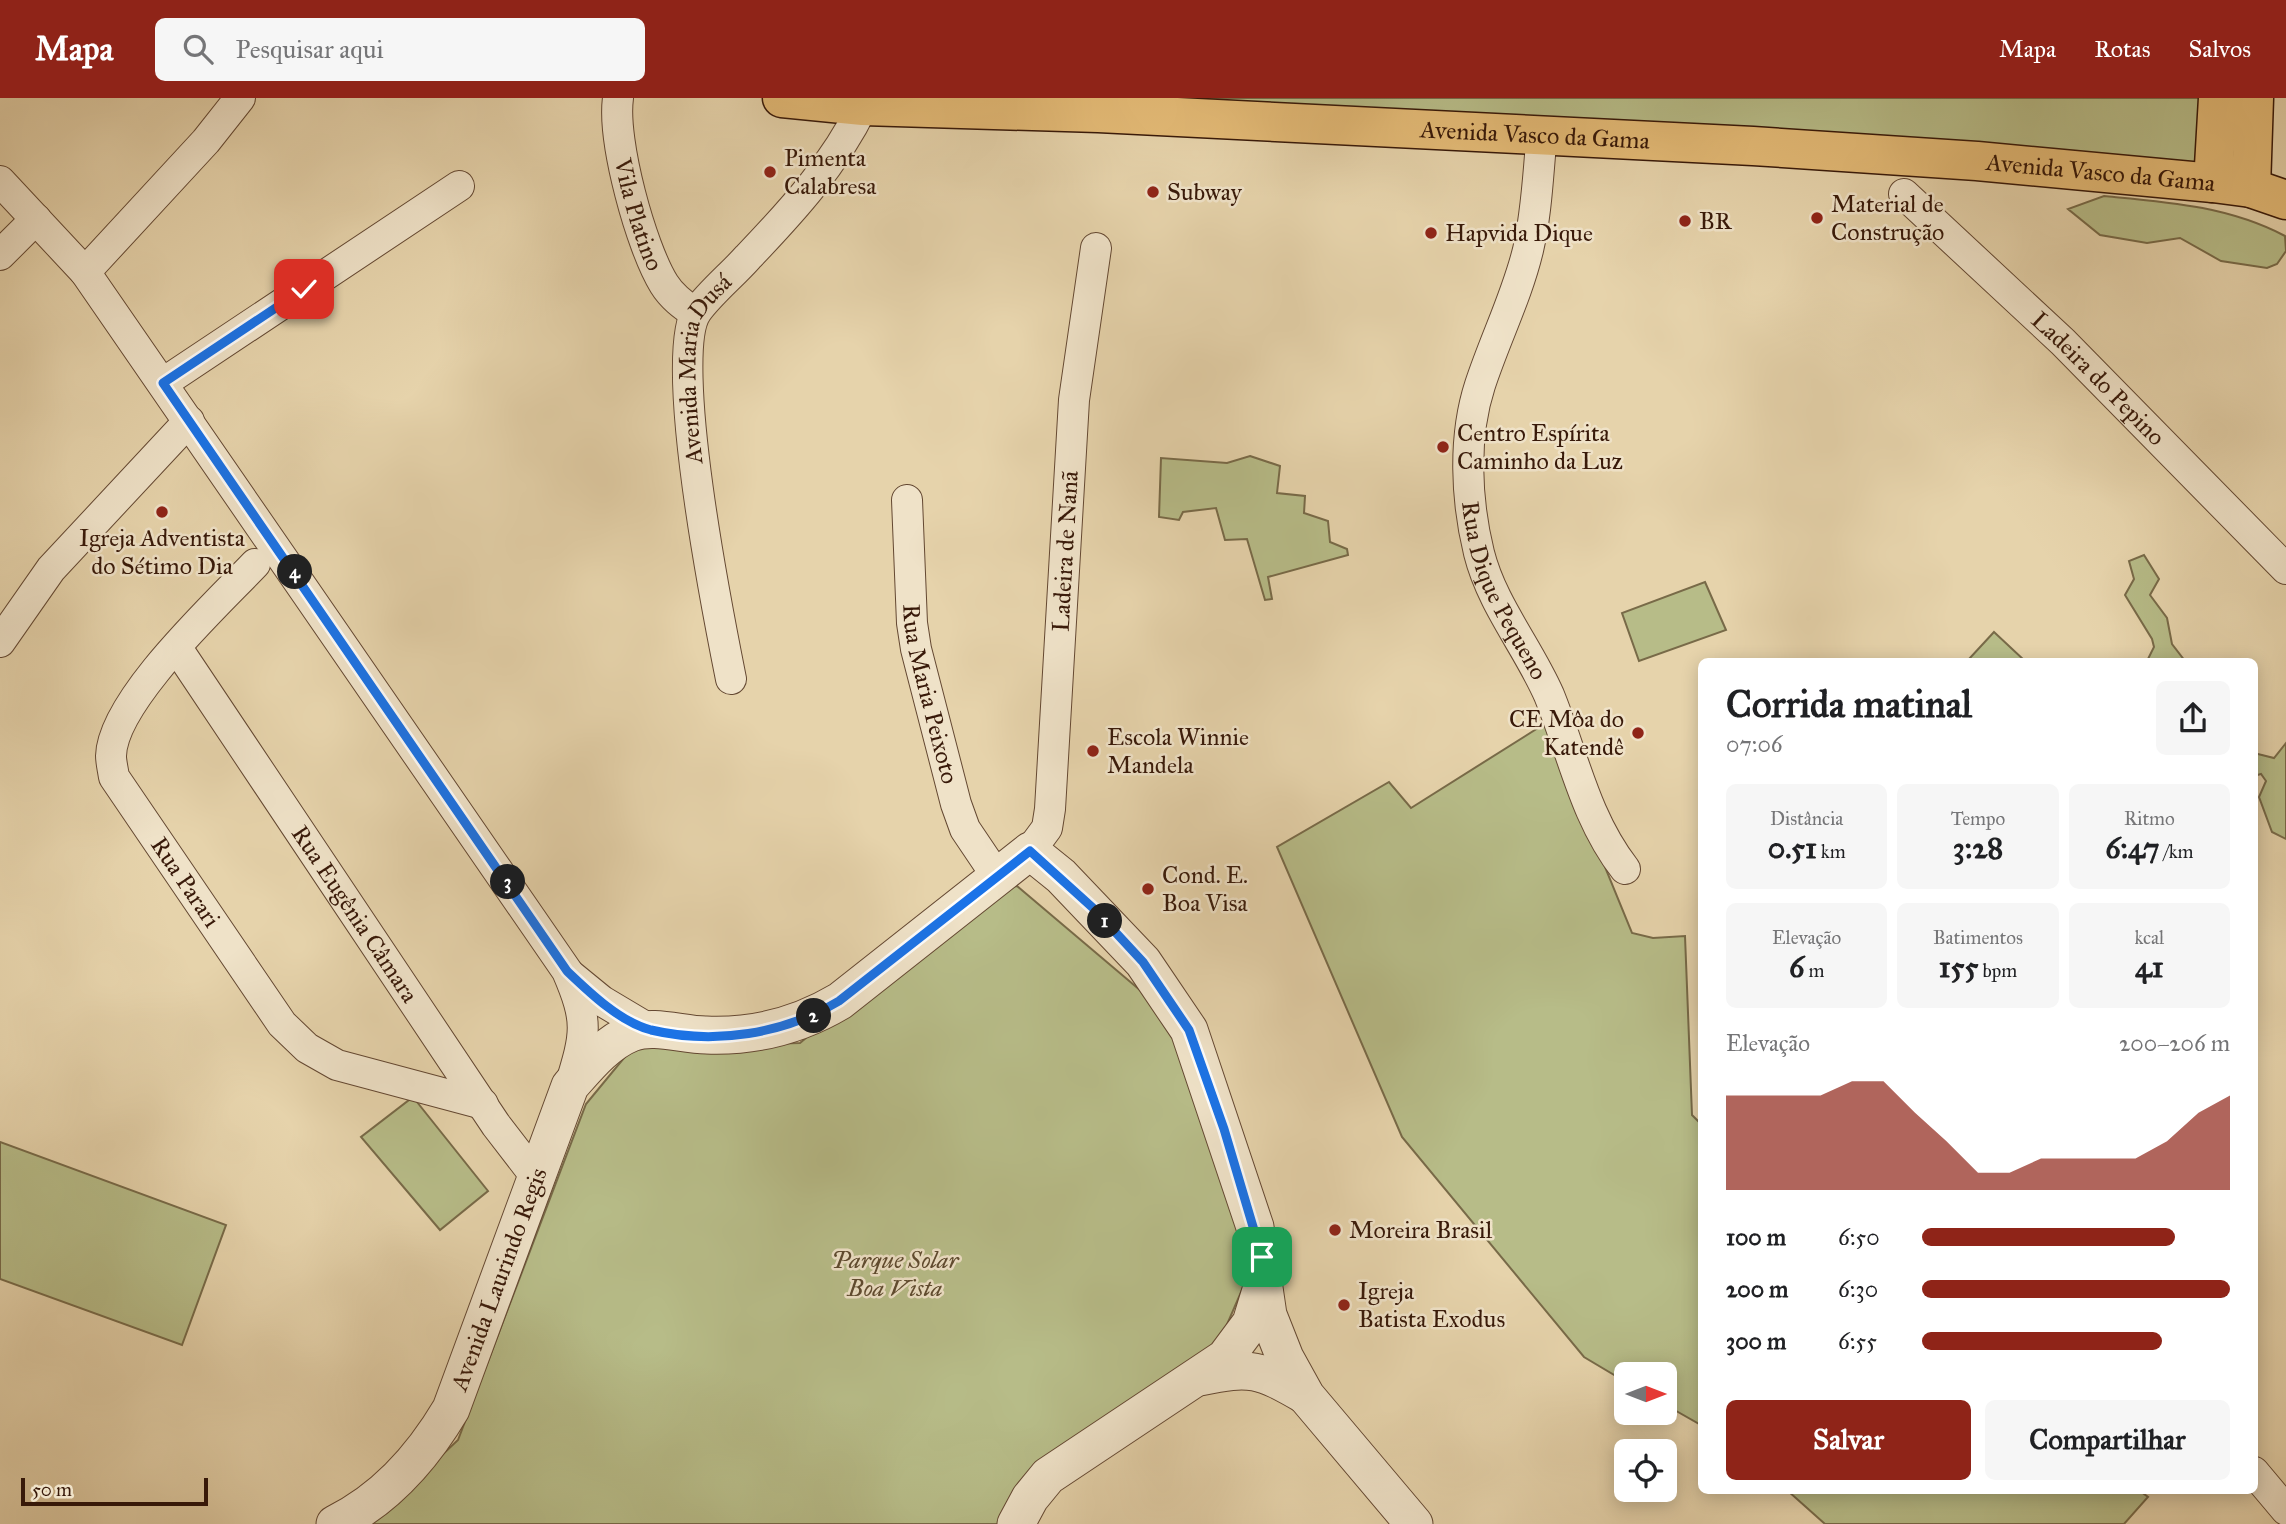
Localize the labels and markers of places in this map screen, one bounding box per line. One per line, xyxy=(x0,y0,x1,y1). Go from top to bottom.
place label: Pimenta Calabresa xyxy=(784,143,877,201)
marker: Pimenta Calabresa xyxy=(762,164,778,180)
place label: Subway xyxy=(1167,177,1243,207)
marker: Subway xyxy=(1145,184,1161,200)
place label: Material de Construção xyxy=(1831,189,1944,247)
place label: BR xyxy=(1699,206,1733,236)
marker: Material de Construção xyxy=(1809,210,1825,226)
marker: BR xyxy=(1677,213,1693,229)
place label: Hapvida Dique xyxy=(1445,218,1593,248)
marker: Hapvida Dique xyxy=(1423,225,1439,241)
pin xyxy=(274,259,334,319)
place label: Centro Espírita Caminho da Luz xyxy=(1457,418,1623,476)
marker: Centro Espírita Caminho da Luz xyxy=(1435,439,1451,455)
marker: Igreja Adventista do Sétimo Dia xyxy=(154,504,170,520)
place label: Igreja Adventista do Sétimo Dia xyxy=(79,523,246,581)
pin: 4 xyxy=(278,554,312,589)
place label: CE Môa do Katendê xyxy=(1509,704,1624,762)
place label: Escola Winnie Mandela xyxy=(1107,722,1249,780)
marker: CE Môa do Katendê xyxy=(1630,725,1646,741)
marker: Escola Winnie Mandela xyxy=(1085,743,1101,759)
place label: Cond. E. Boa Visa xyxy=(1162,860,1248,918)
pin: 3 xyxy=(490,864,526,900)
marker: Cond. E. Boa Visa xyxy=(1140,881,1156,897)
pin: 1 xyxy=(1088,904,1122,938)
pin: 2 xyxy=(796,998,832,1034)
place label: Moreira Brasil xyxy=(1349,1215,1493,1245)
marker: Moreira Brasil xyxy=(1327,1222,1343,1238)
pin xyxy=(1232,1227,1292,1287)
place label: Igreja Batista Exodus xyxy=(1358,1276,1505,1334)
marker: Igreja Batista Exodus xyxy=(1336,1297,1352,1313)

